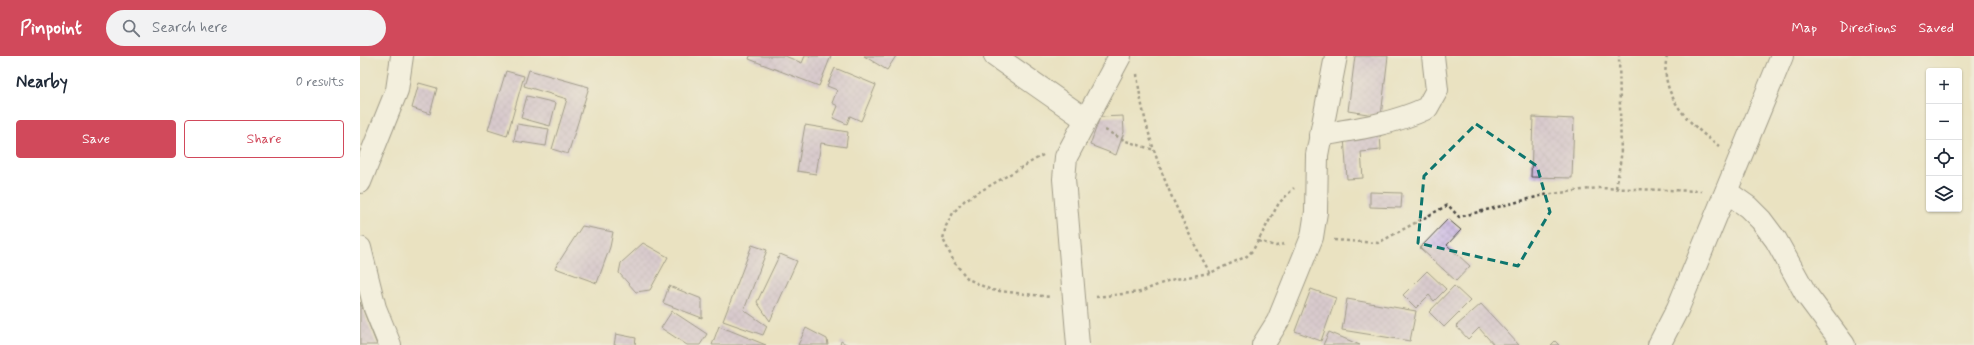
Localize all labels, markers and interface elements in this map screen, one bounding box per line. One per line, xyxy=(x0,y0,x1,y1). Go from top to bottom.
search box xyxy=(106,10,386,46)
text: Pinpoint xyxy=(20,16,82,41)
icon: search xyxy=(120,17,142,39)
text: Search here xyxy=(152,18,228,38)
text: Map xyxy=(1791,19,1817,37)
text: Directions xyxy=(1839,19,1897,37)
text: Saved xyxy=(1919,19,1954,37)
map controls xyxy=(1926,68,1962,212)
button: + xyxy=(1926,68,1962,104)
text: Nearby xyxy=(16,71,68,93)
text: 0 results xyxy=(296,74,344,91)
button: − xyxy=(1926,104,1962,140)
button: Save xyxy=(16,120,176,158)
button: Share xyxy=(184,120,344,158)
button: locate xyxy=(1926,140,1962,176)
button: layers xyxy=(1926,176,1962,212)

